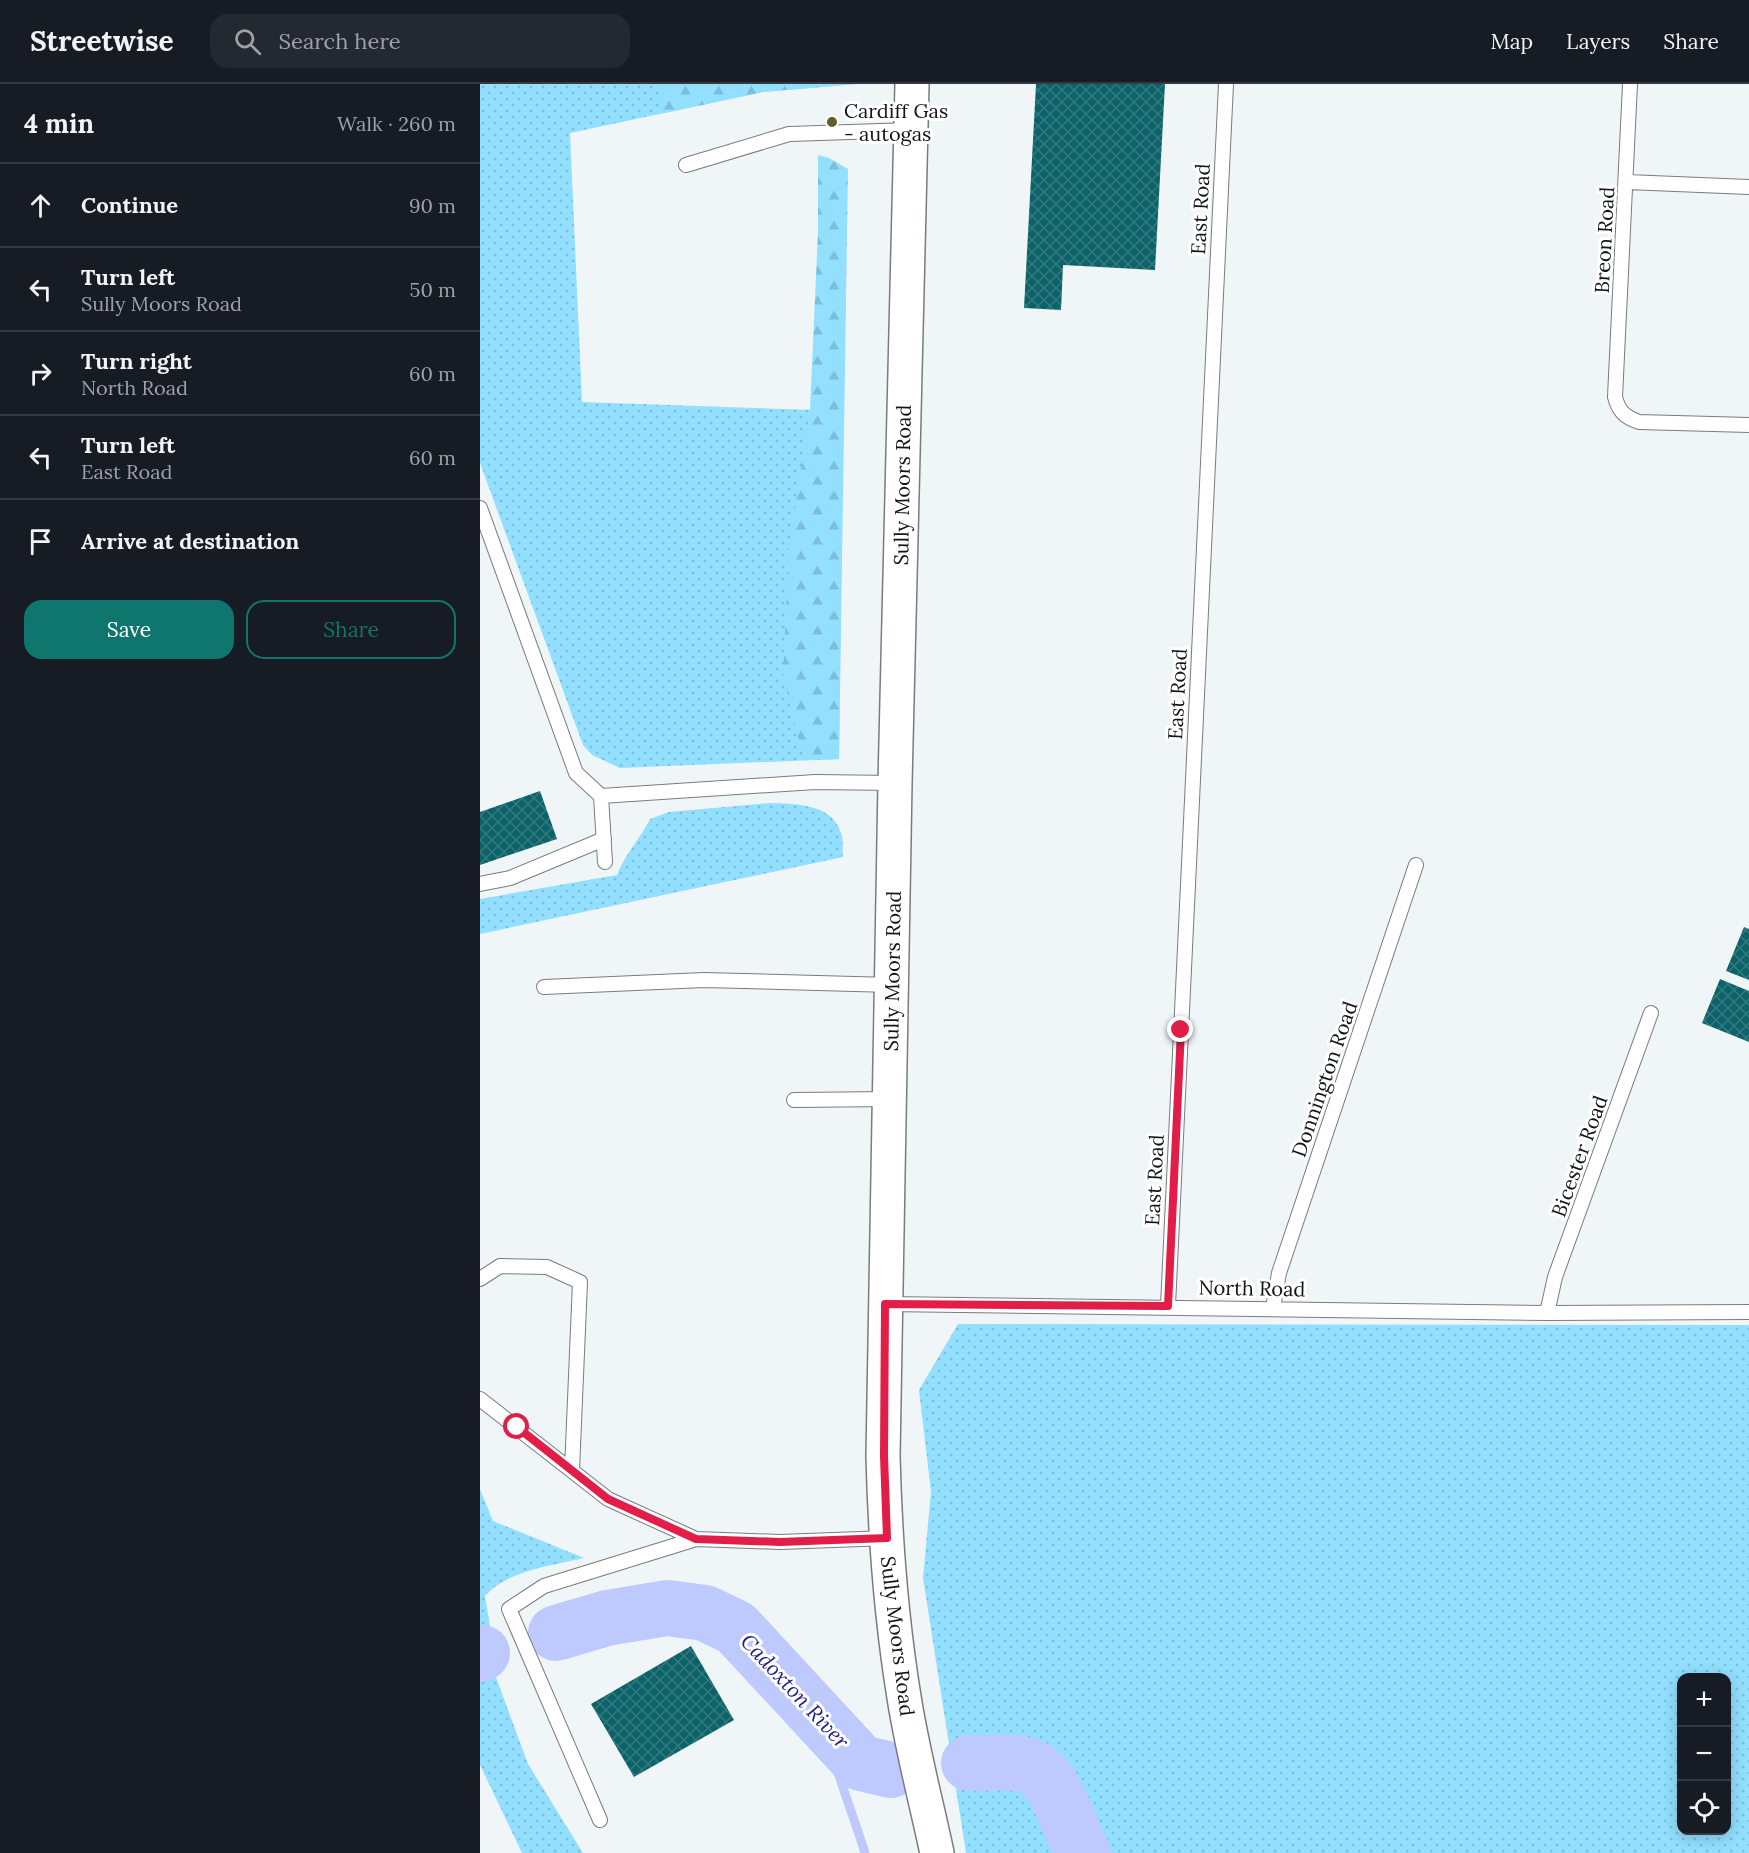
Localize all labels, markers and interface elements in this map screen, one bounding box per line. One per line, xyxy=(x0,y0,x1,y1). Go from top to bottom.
search box xyxy=(210,14,630,68)
text: Streetwise xyxy=(30,23,174,59)
icon: search xyxy=(231,25,264,58)
text: Search here xyxy=(279,27,401,55)
text: Map xyxy=(1490,28,1533,55)
text: Layers xyxy=(1566,28,1630,55)
text: Share xyxy=(1663,28,1719,55)
place label: Cardiff Gas - autogas xyxy=(844,98,948,146)
text: 4 min xyxy=(24,107,94,140)
text: Walk · 260 m xyxy=(337,111,456,136)
marker: Cardiff Gas - autogas xyxy=(825,115,839,129)
street label: East Road xyxy=(1185,163,1215,255)
street label: Breon Road xyxy=(1589,186,1619,294)
icon: ahead xyxy=(24,189,57,222)
text: Continue xyxy=(81,191,178,219)
text: 90 m xyxy=(409,193,456,218)
text: Turn left xyxy=(81,263,175,291)
icon: left xyxy=(24,273,57,306)
text: 50 m xyxy=(410,277,456,302)
text: Sully Moors Road xyxy=(81,291,242,316)
text: Turn right xyxy=(81,347,192,375)
icon: right xyxy=(24,357,57,390)
text: 60 m xyxy=(409,361,456,386)
text: North Road xyxy=(81,375,188,400)
street label: Sully Moors Road xyxy=(888,404,916,566)
text: Turn left xyxy=(81,431,175,459)
icon: left xyxy=(24,441,57,474)
text: 60 m xyxy=(409,445,456,470)
text: East Road xyxy=(81,459,172,484)
icon: arrive xyxy=(24,525,57,558)
text: Arrive at destination xyxy=(81,527,299,555)
button: Save xyxy=(24,600,234,659)
button: Share xyxy=(246,600,456,659)
street label: East Road xyxy=(1162,648,1192,740)
street label: Sully Moors Road xyxy=(878,890,906,1052)
street label: Donnington Road xyxy=(1286,998,1362,1160)
route end xyxy=(1167,1016,1193,1042)
street label: Bicester Road xyxy=(1545,1092,1613,1220)
street label: East Road xyxy=(1139,1134,1169,1226)
street label: North Road xyxy=(1198,1275,1306,1301)
route start xyxy=(503,1413,529,1439)
street label: Sully Moors Road xyxy=(876,1555,920,1717)
water label: Cadoxton River xyxy=(735,1628,855,1754)
map controls xyxy=(1677,1673,1731,1835)
button: + xyxy=(1677,1673,1731,1727)
button: − xyxy=(1677,1727,1731,1781)
button: locate xyxy=(1677,1781,1731,1835)

